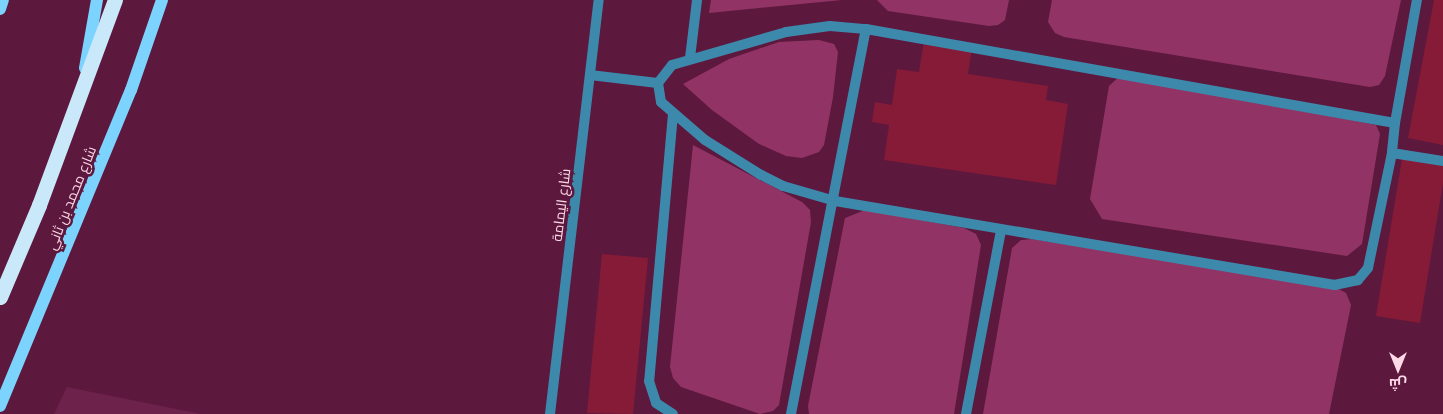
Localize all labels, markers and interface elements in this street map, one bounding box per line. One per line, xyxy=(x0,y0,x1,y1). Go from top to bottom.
street label: شارع محمد بن ثاني xyxy=(43,144,99,252)
street label: شارع اليمامة xyxy=(548,168,574,242)
north arrow xyxy=(1373,344,1423,394)
text: ش xyxy=(1389,375,1407,393)

